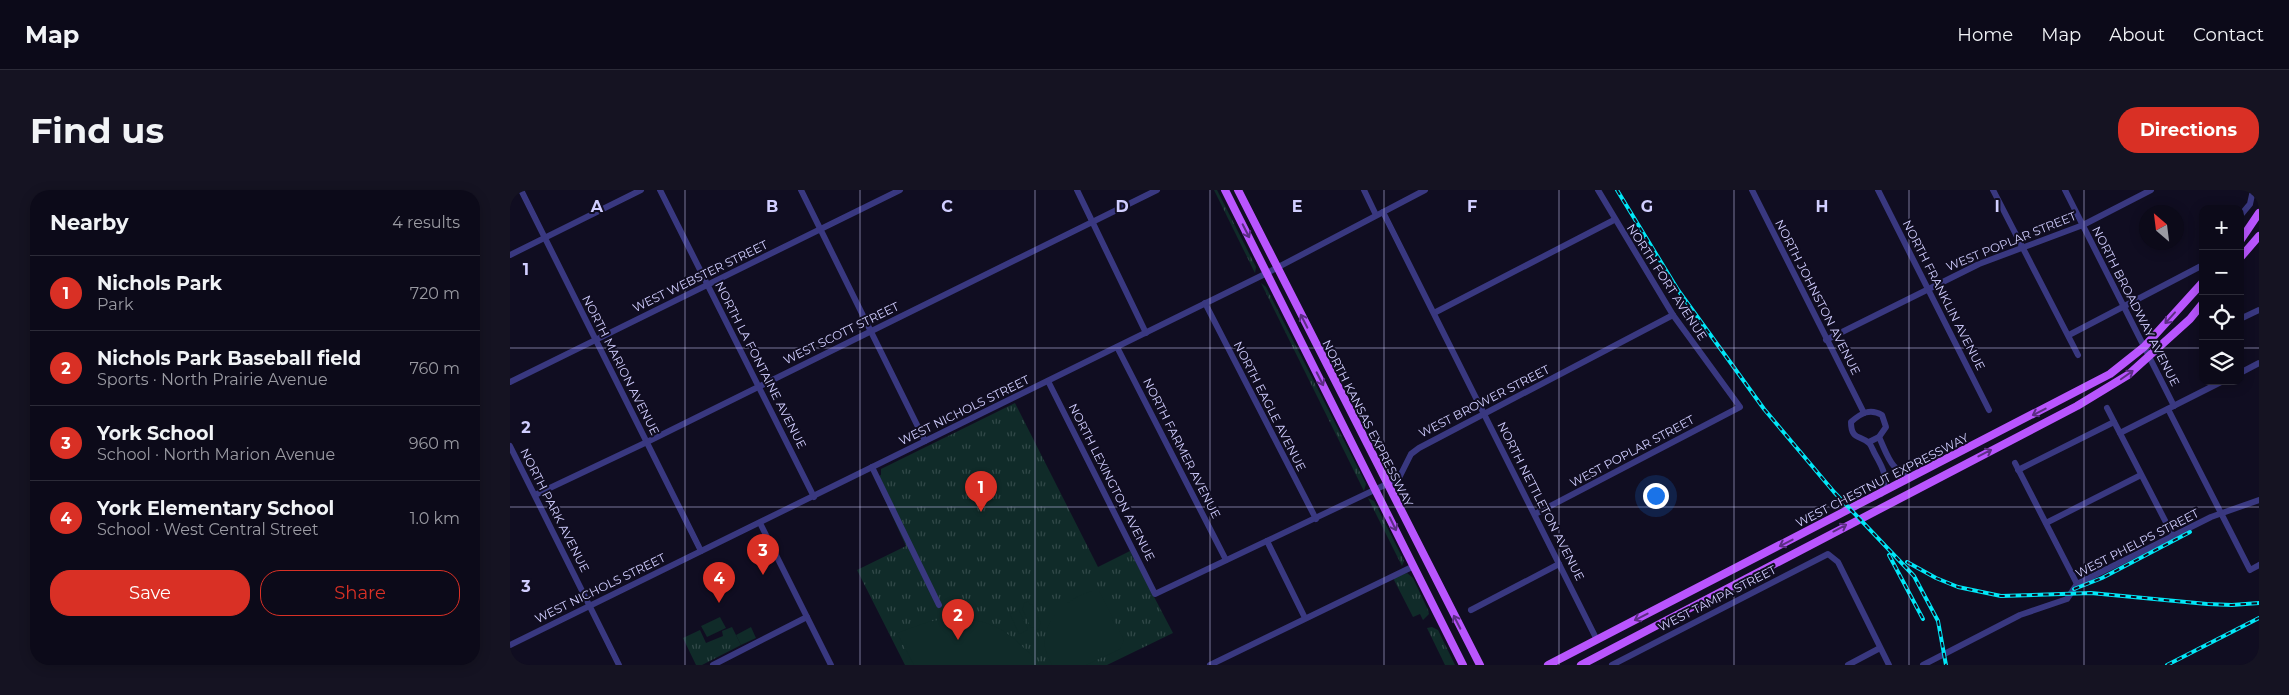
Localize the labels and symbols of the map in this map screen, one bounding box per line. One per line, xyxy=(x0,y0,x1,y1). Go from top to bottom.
text: A xyxy=(590,197,604,216)
text: B xyxy=(766,197,778,216)
text: C xyxy=(941,197,953,216)
text: D xyxy=(1115,197,1129,216)
text: E xyxy=(1292,197,1302,216)
text: F xyxy=(1467,197,1477,216)
text: G xyxy=(1641,197,1653,216)
text: H xyxy=(1816,197,1828,216)
text: I xyxy=(1994,197,2000,216)
north arrow xyxy=(2139,205,2184,250)
street label: WEST POPLAR STREET xyxy=(1944,208,2078,274)
street label: NORTH JOHNSTON AVENUE xyxy=(1772,217,1864,377)
street label: NORTH FRANKLIN AVENUE xyxy=(1899,217,1989,373)
street label: NORTH FORT AVENUE xyxy=(1624,221,1710,343)
one-way arrow xyxy=(1241,224,1251,239)
street label: NORTH BROADWAY AVENUE xyxy=(2089,224,2183,388)
street label: WEST WEBSTER STREET xyxy=(630,237,770,315)
text: 1 xyxy=(523,260,529,279)
street label: NORTH LA FONTAINE AVENUE xyxy=(712,279,810,451)
street label: NORTH MARION AVENUE xyxy=(579,292,663,438)
street label: WEST SCOTT STREET xyxy=(781,298,901,368)
one-way arrow xyxy=(2164,312,2176,325)
one-way arrow xyxy=(1299,314,1308,329)
street label: NORTH KANSAS EXPRESSWAY xyxy=(1319,337,1417,509)
street label: NORTH EAGLE AVENUE xyxy=(1231,338,1309,474)
street label: WEST BROWER STREET xyxy=(1416,361,1552,441)
one-way arrow xyxy=(2120,370,2134,380)
one-way arrow xyxy=(1316,371,1326,386)
street label: WEST NICHOLS STREET xyxy=(896,372,1032,448)
street label: NORTH FARMER AVENUE xyxy=(1140,375,1224,521)
street label: NORTH LEXINGTON AVENUE xyxy=(1066,401,1158,563)
one-way arrow xyxy=(2032,408,2047,417)
street label: WEST POPLAR STREET xyxy=(1567,412,1697,490)
text: 2 xyxy=(521,418,531,437)
street label: NORTH NETTLETON AVENUE xyxy=(1494,419,1588,583)
street label: WEST CHESTNUT EXPRESSWAY xyxy=(1793,430,1971,530)
street label: NORTH PARK AVENUE xyxy=(517,446,593,574)
one-way arrow xyxy=(1977,448,1992,457)
pin: 1 xyxy=(965,471,997,512)
your location xyxy=(1643,483,1669,509)
street label: WEST PHELPS STREET xyxy=(2073,505,2201,581)
one-way arrow xyxy=(1389,516,1398,531)
one-way arrow xyxy=(1833,523,1848,533)
pin: 3 xyxy=(747,534,779,575)
one-way arrow xyxy=(1779,539,1794,548)
street label: WEST NICHOLS STREET xyxy=(532,550,668,626)
pin: 4 xyxy=(703,562,735,603)
street label: WEST TAMPA STREET xyxy=(1655,562,1779,634)
text: 3 xyxy=(520,577,531,596)
pin: 2 xyxy=(942,599,974,640)
one-way arrow xyxy=(1634,612,1649,622)
one-way arrow xyxy=(1452,614,1462,629)

